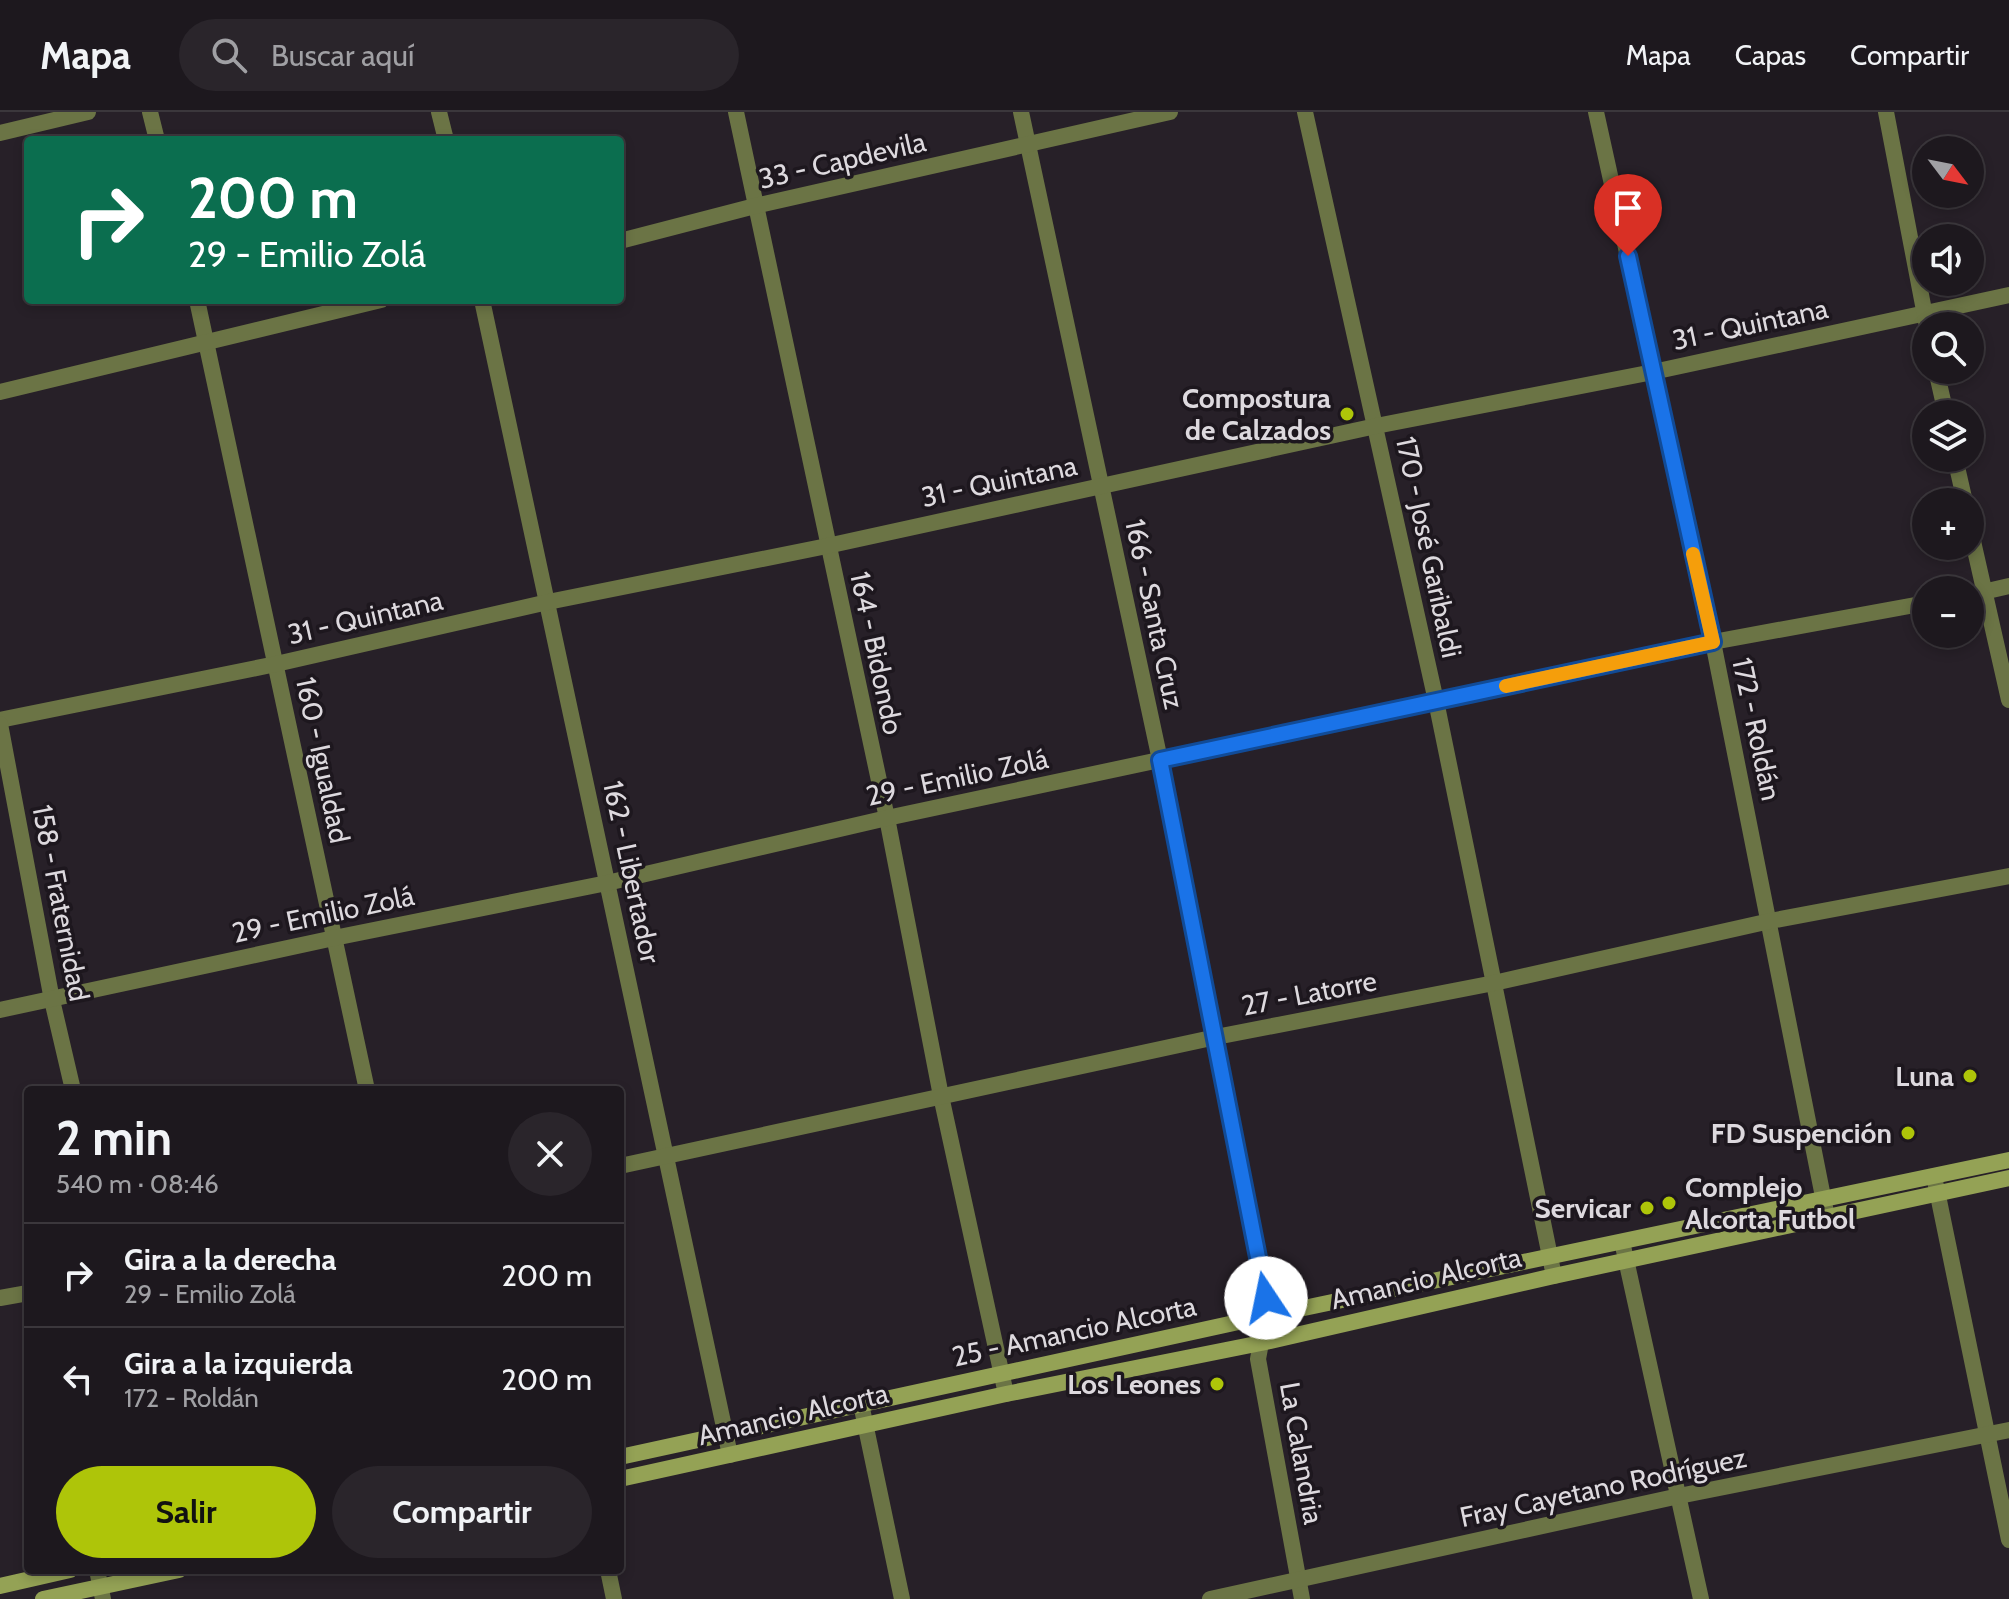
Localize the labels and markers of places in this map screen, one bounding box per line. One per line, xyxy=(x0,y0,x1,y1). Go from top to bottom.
pin xyxy=(1594,174,1662,256)
place label: Compostura de Calzados xyxy=(1182,381,1331,447)
marker: Compostura de Calzados xyxy=(1338,405,1356,423)
place label: Luna xyxy=(1895,1059,1954,1093)
marker: Luna xyxy=(1961,1067,1979,1085)
place label: FD Suspención xyxy=(1711,1116,1892,1150)
marker: FD Suspención xyxy=(1899,1124,1917,1142)
place label: Complejo Alcorta Futbol xyxy=(1685,1170,1855,1236)
place label: Servicar xyxy=(1535,1191,1632,1225)
marker: Complejo Alcorta Futbol xyxy=(1660,1194,1678,1212)
marker: Servicar xyxy=(1638,1199,1656,1217)
place label: Los Leones xyxy=(1067,1367,1201,1401)
marker: Los Leones xyxy=(1208,1375,1226,1393)

